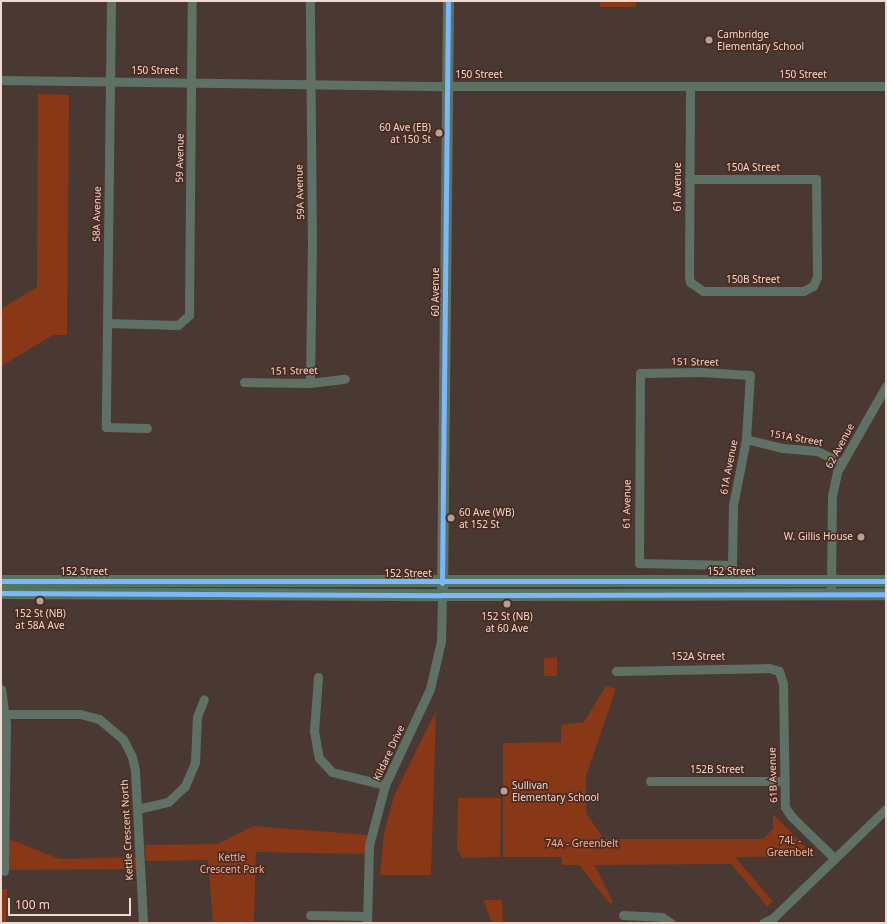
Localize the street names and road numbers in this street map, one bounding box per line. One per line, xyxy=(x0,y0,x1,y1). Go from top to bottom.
street label: 150 Street xyxy=(131,65,179,77)
street label: 150 Street xyxy=(455,69,503,81)
street label: 150 Street xyxy=(779,69,827,81)
street label: 59 Avenue xyxy=(174,133,186,183)
street label: 61 Avenue xyxy=(672,162,684,212)
street label: 150A Street xyxy=(726,162,780,174)
street label: 59A Avenue xyxy=(293,164,307,220)
street label: 58A Avenue xyxy=(91,186,103,242)
street label: 60 Avenue xyxy=(430,267,442,317)
street label: 150B Street xyxy=(726,274,780,286)
street label: 151 Street xyxy=(671,356,719,368)
street label: 151 Street xyxy=(270,365,318,377)
street label: 62 Avenue xyxy=(823,421,857,471)
street label: 151A Street xyxy=(768,427,824,449)
street label: 61A Avenue xyxy=(718,439,740,495)
street label: 61 Avenue xyxy=(621,479,633,529)
street label: 152 Street xyxy=(60,566,108,578)
street label: 152 Street xyxy=(707,566,755,578)
street label: 152 Street xyxy=(384,568,432,580)
street label: 152A Street xyxy=(671,651,725,663)
street label: Kildare Drive xyxy=(371,723,407,783)
street label: 61B Avenue xyxy=(766,747,780,803)
street label: 152B Street xyxy=(690,764,744,776)
street label: Kettle Crescent North xyxy=(118,779,136,881)

